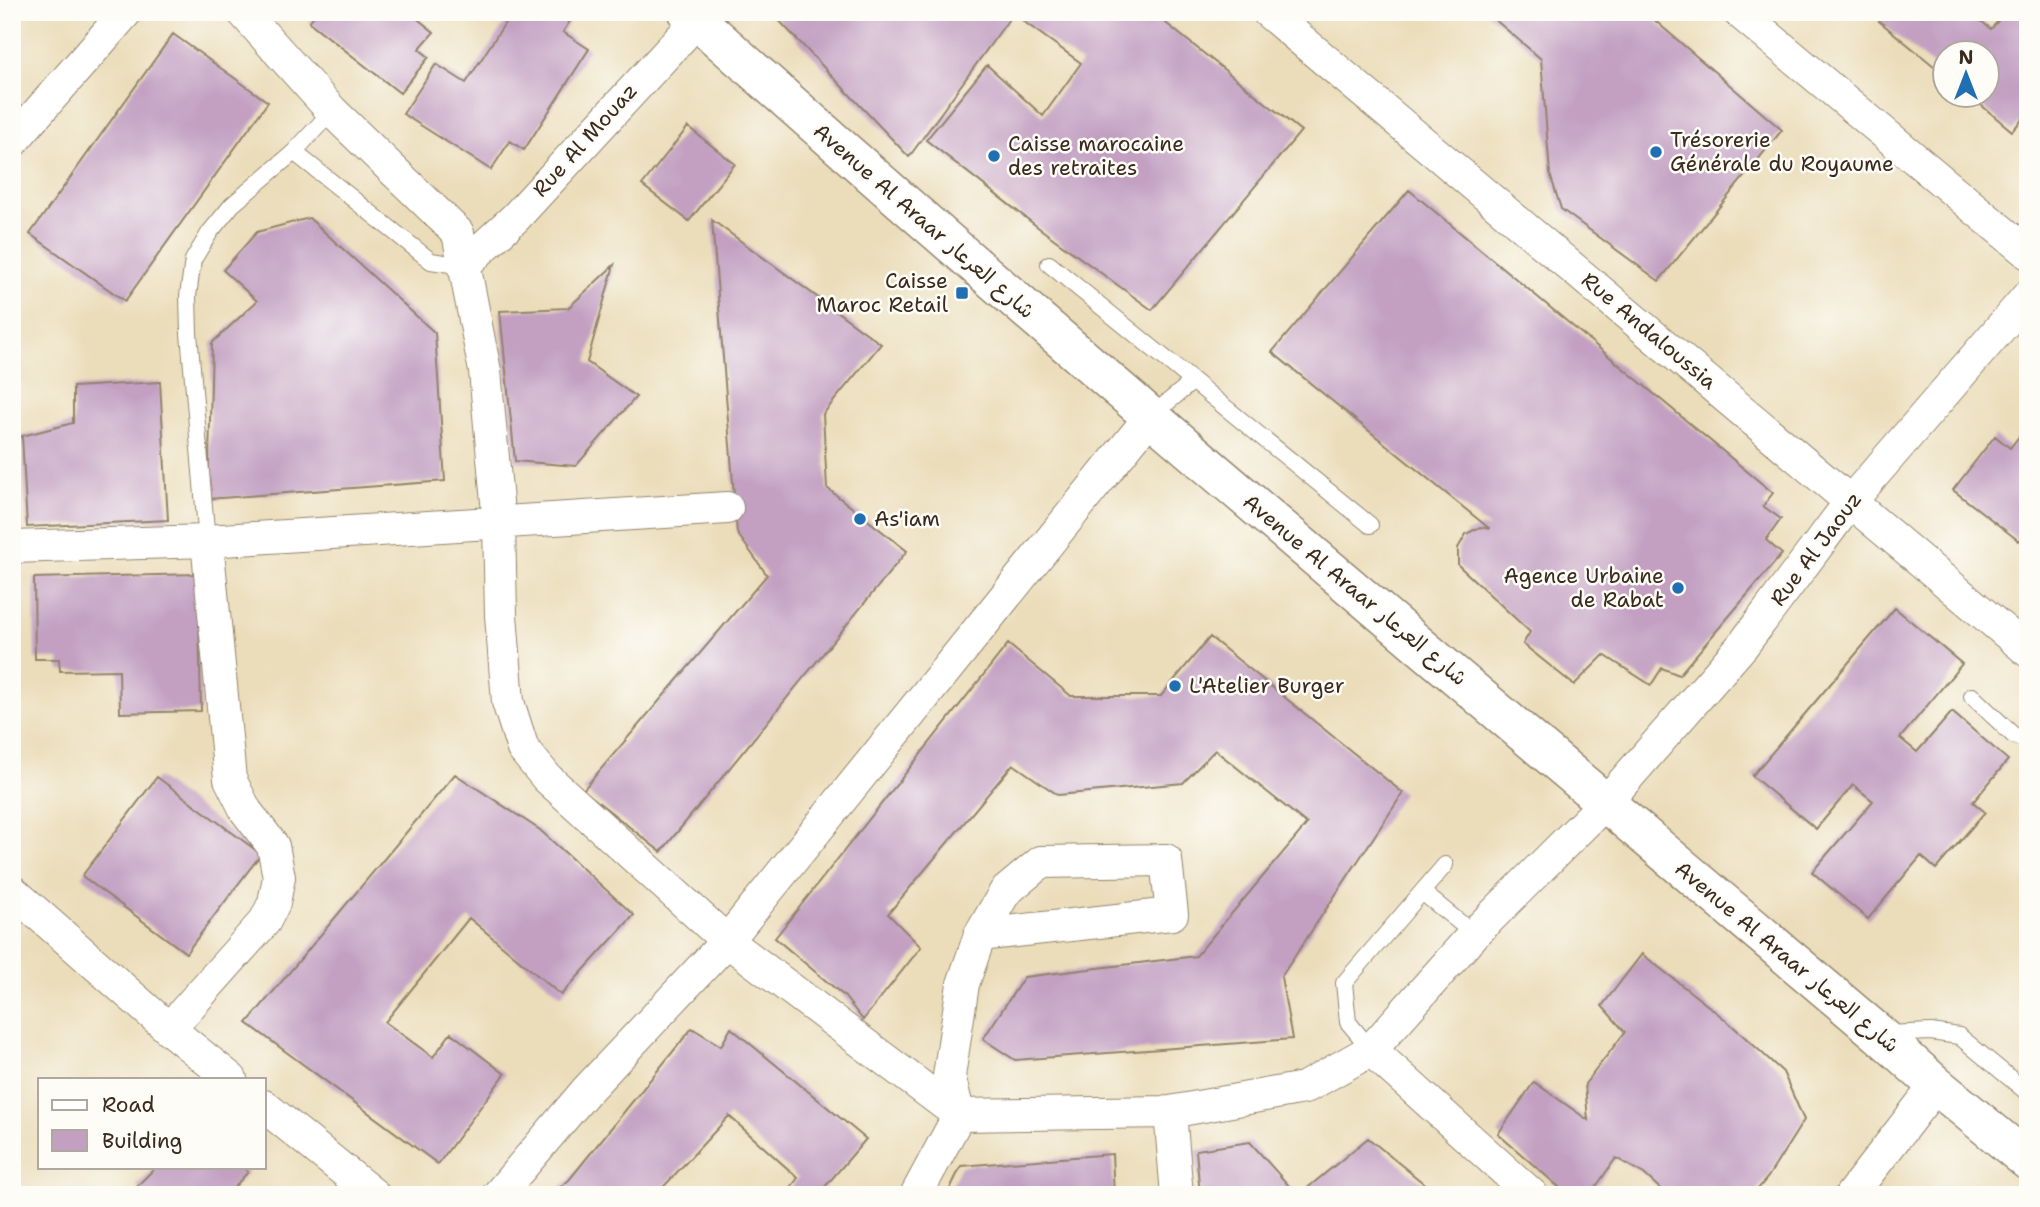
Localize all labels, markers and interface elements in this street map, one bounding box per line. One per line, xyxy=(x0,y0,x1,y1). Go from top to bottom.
north arrow xyxy=(1932,38,2002,108)
text: N xyxy=(1958,45,1974,70)
street label: Rue Al Mouaz xyxy=(526,77,644,203)
street label: Avenue Al Araar شارع العرعار xyxy=(807,117,1040,326)
place label: Trésorerie Générale du Royaume xyxy=(1670,126,1894,178)
place label: Caisse marocaine des retraites xyxy=(1008,130,1184,182)
marker: Trésorerie Générale du Royaume xyxy=(1648,144,1664,160)
marker: Caisse marocaine des retraites xyxy=(986,148,1002,164)
street label: Rue Andaloussia xyxy=(1575,266,1723,396)
place label: Caisse Maroc Retail xyxy=(816,267,949,319)
marker: Caisse Maroc Retail xyxy=(954,285,970,301)
street label: Rue Al Jaouz xyxy=(1764,486,1868,612)
street label: Avenue Al Araar شارع العرعار xyxy=(1236,488,1473,693)
place label: As'iam xyxy=(874,505,940,533)
marker: As'iam xyxy=(852,511,868,527)
place label: Agence Urbaine de Rabat xyxy=(1503,562,1664,614)
marker: Agence Urbaine de Rabat xyxy=(1670,580,1686,596)
place label: L'Atelier Burger xyxy=(1189,672,1345,700)
marker: L'Atelier Burger xyxy=(1167,678,1183,694)
street label: Avenue Al Araar شارع العرعار xyxy=(1668,855,1905,1060)
legend xyxy=(38,1078,266,1168)
text: Road xyxy=(102,1091,155,1119)
text: Building xyxy=(102,1127,182,1155)

